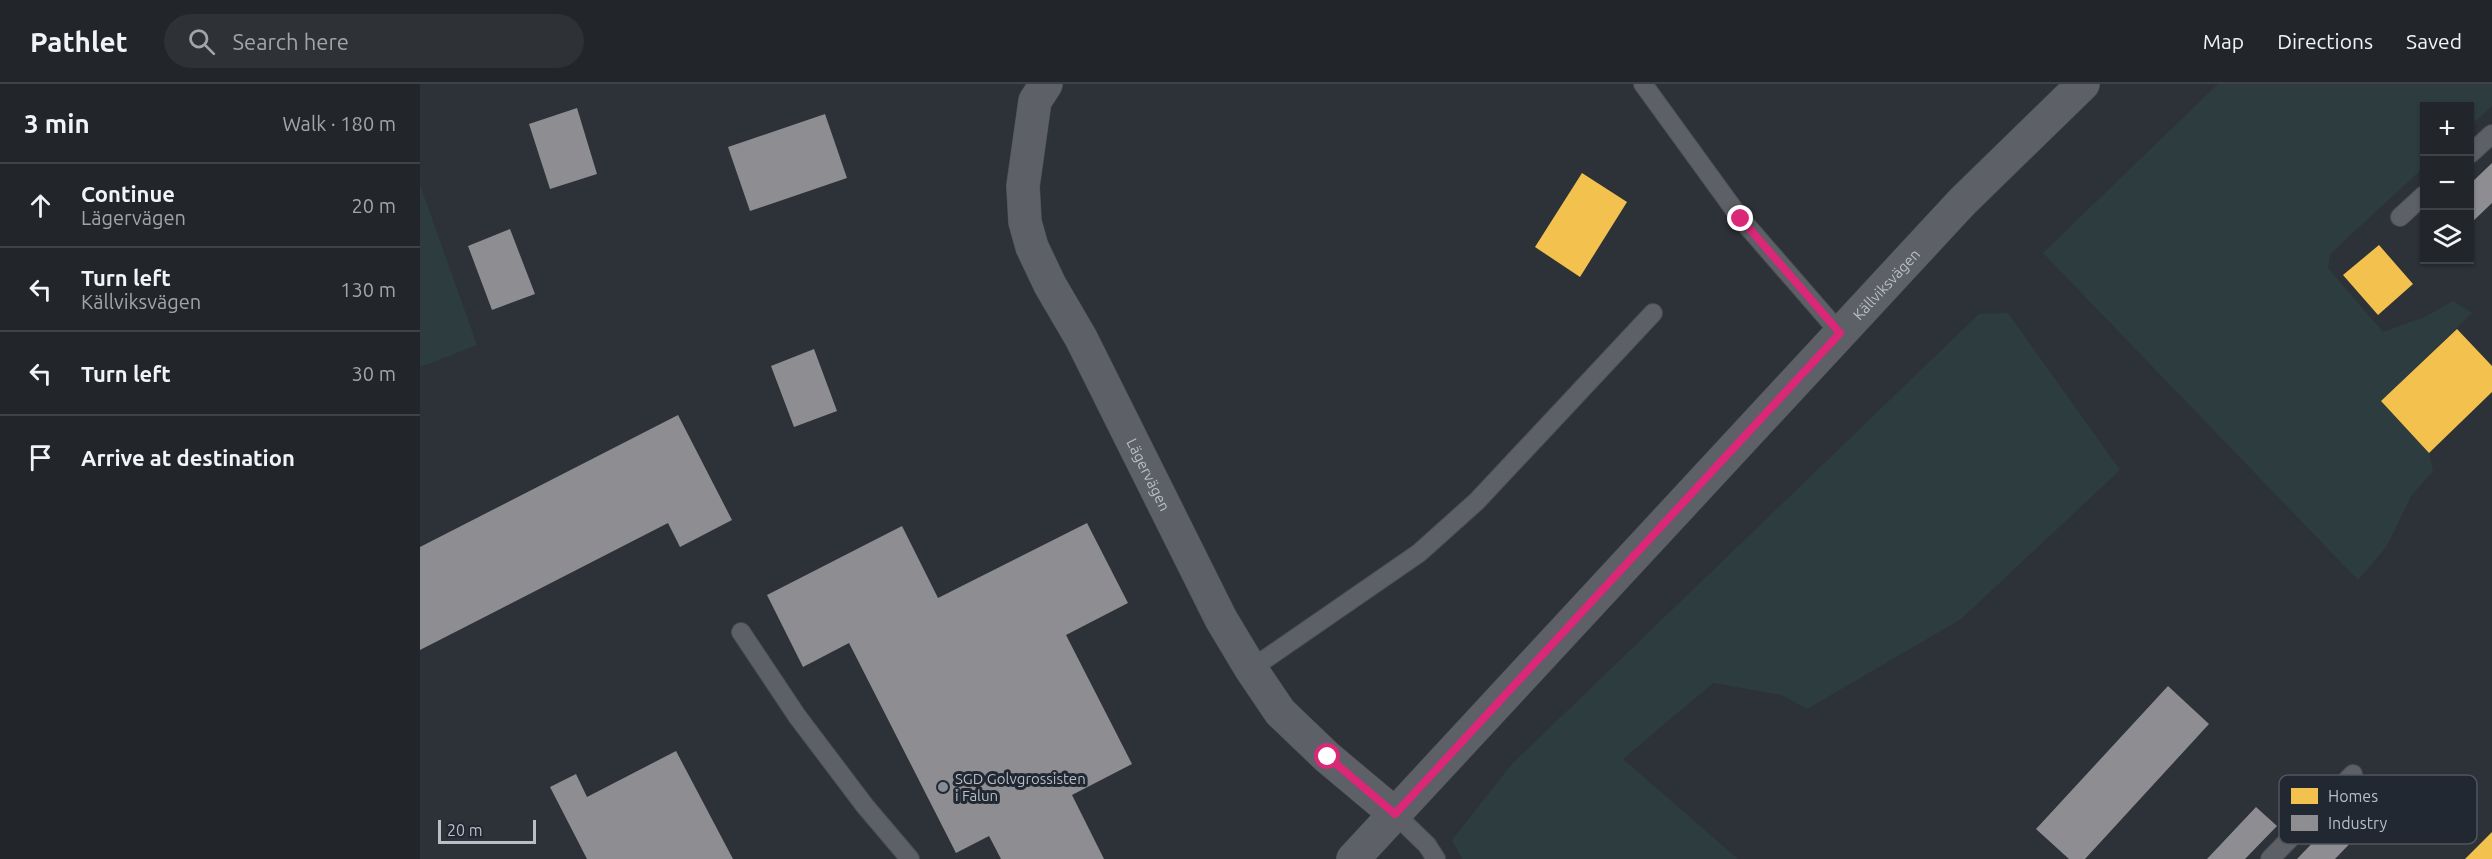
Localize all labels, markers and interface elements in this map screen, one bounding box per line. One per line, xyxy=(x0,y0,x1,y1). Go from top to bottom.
search box xyxy=(164,14,584,68)
icon: search xyxy=(185,25,218,58)
text: Pathlet xyxy=(30,26,128,57)
text: Search here xyxy=(233,29,349,54)
text: Map xyxy=(2203,29,2244,53)
text: Directions xyxy=(2277,29,2373,53)
text: Saved xyxy=(2406,29,2462,53)
map controls xyxy=(2420,102,2474,264)
button: + xyxy=(2420,102,2474,156)
text: 3 min xyxy=(24,109,90,138)
text: Walk · 180 m xyxy=(283,112,396,135)
button: − xyxy=(2420,156,2474,210)
text: Continue xyxy=(81,181,175,206)
icon: ahead xyxy=(24,189,57,222)
text: 20 m xyxy=(352,194,396,217)
route end xyxy=(1727,205,1753,231)
text: Lägervägen xyxy=(81,206,186,229)
button: layers xyxy=(2420,210,2474,264)
street label: Källviksvägen xyxy=(1849,245,1923,323)
text: Turn left xyxy=(81,265,171,290)
icon: left xyxy=(24,273,57,306)
text: 130 m xyxy=(340,278,396,301)
text: Källviksvägen xyxy=(81,290,201,313)
icon: left xyxy=(24,357,57,390)
text: Turn left xyxy=(81,361,171,386)
text: 30 m xyxy=(352,362,396,385)
street label: Lägervägen xyxy=(1124,435,1174,514)
icon: arrive xyxy=(24,441,57,474)
text: Arrive at destination xyxy=(81,445,295,470)
route start xyxy=(1314,743,1340,769)
place label: SGD Golvgrossisten i Falun xyxy=(955,770,1086,804)
legend xyxy=(2279,775,2477,844)
marker: SGD Golvgrossisten i Falun xyxy=(936,780,950,794)
text: Homes xyxy=(2328,787,2378,805)
text: Industry xyxy=(2328,814,2387,832)
scale bar xyxy=(438,817,536,844)
text: 20 m xyxy=(447,821,483,839)

